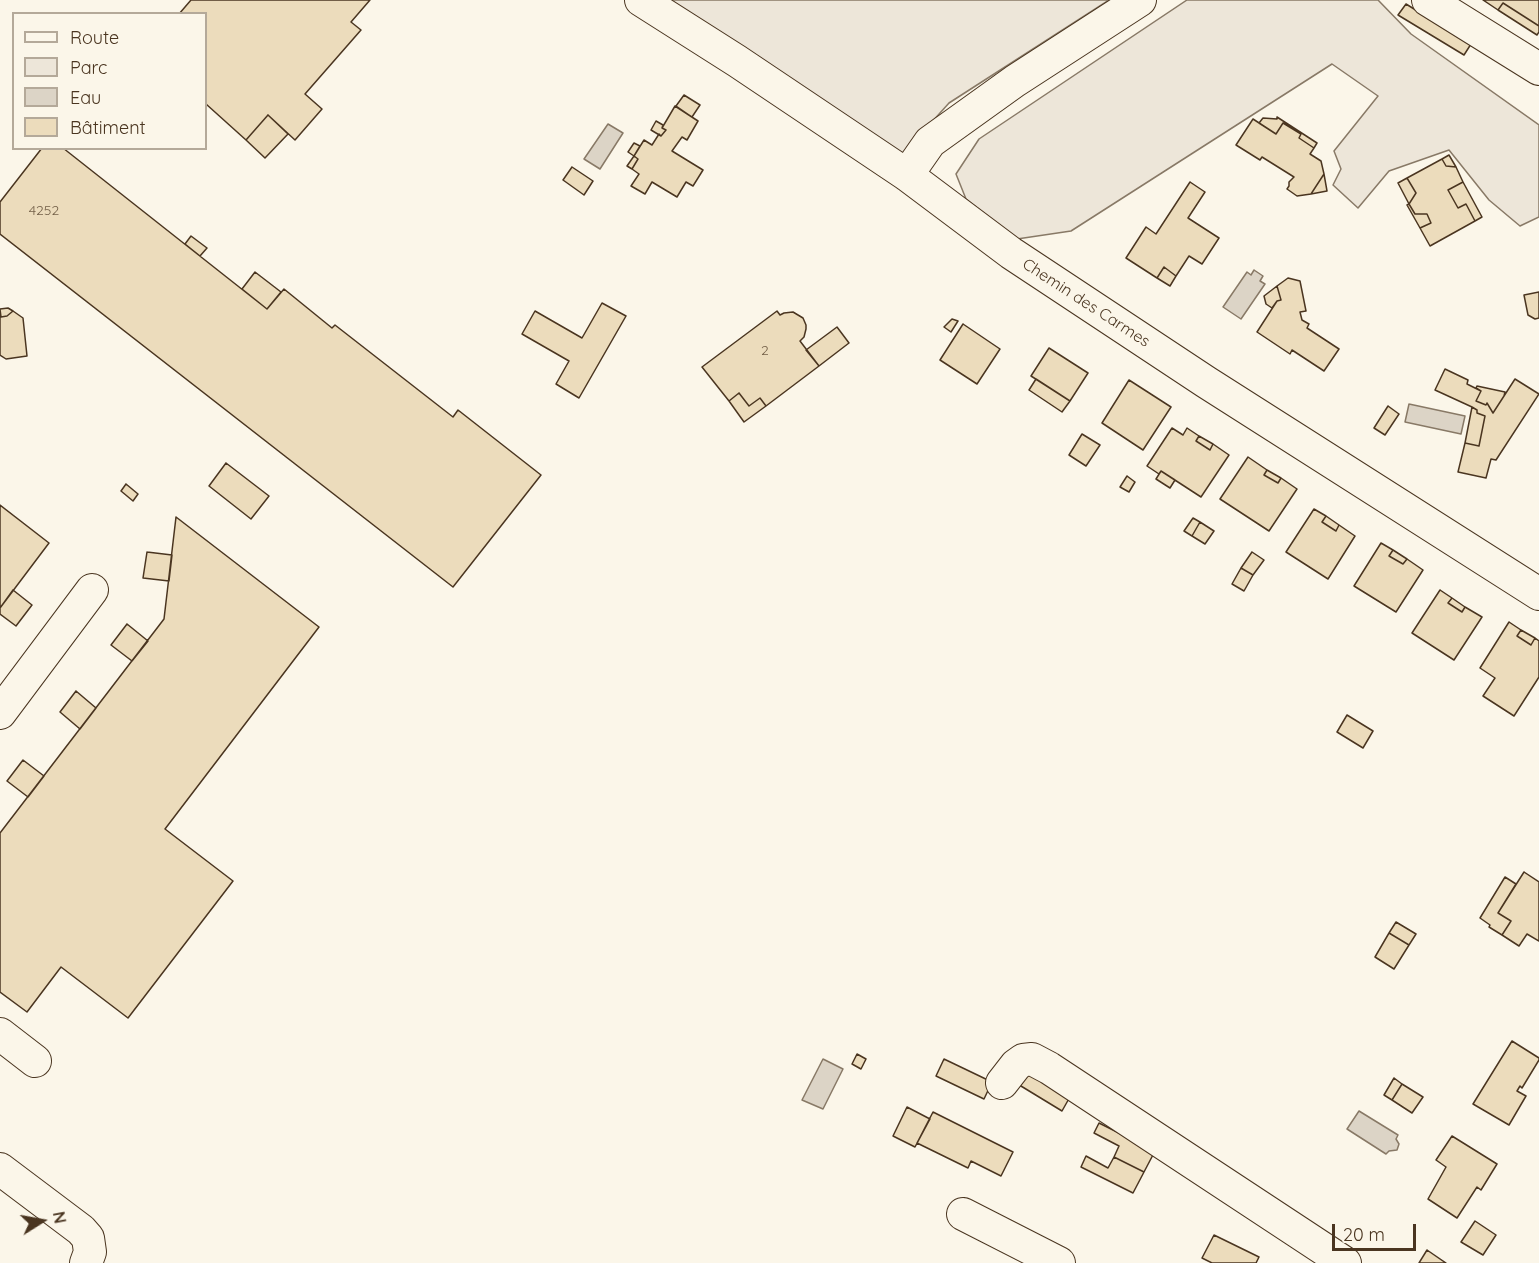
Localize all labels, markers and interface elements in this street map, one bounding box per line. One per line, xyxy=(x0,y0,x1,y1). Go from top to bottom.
legend xyxy=(12,12,207,150)
text: Route xyxy=(70,26,119,49)
text: Parc xyxy=(70,56,107,79)
text: Eau xyxy=(70,86,101,109)
text: Bâtiment xyxy=(70,116,146,139)
house number: 4252 xyxy=(29,203,59,219)
street label: Chemin des Carmes xyxy=(1019,255,1153,351)
house number: 2 xyxy=(761,343,769,359)
north arrow xyxy=(12,1191,72,1251)
text: N xyxy=(49,1210,71,1225)
scale bar xyxy=(1335,1212,1419,1250)
text: 20 m xyxy=(1343,1223,1385,1246)

